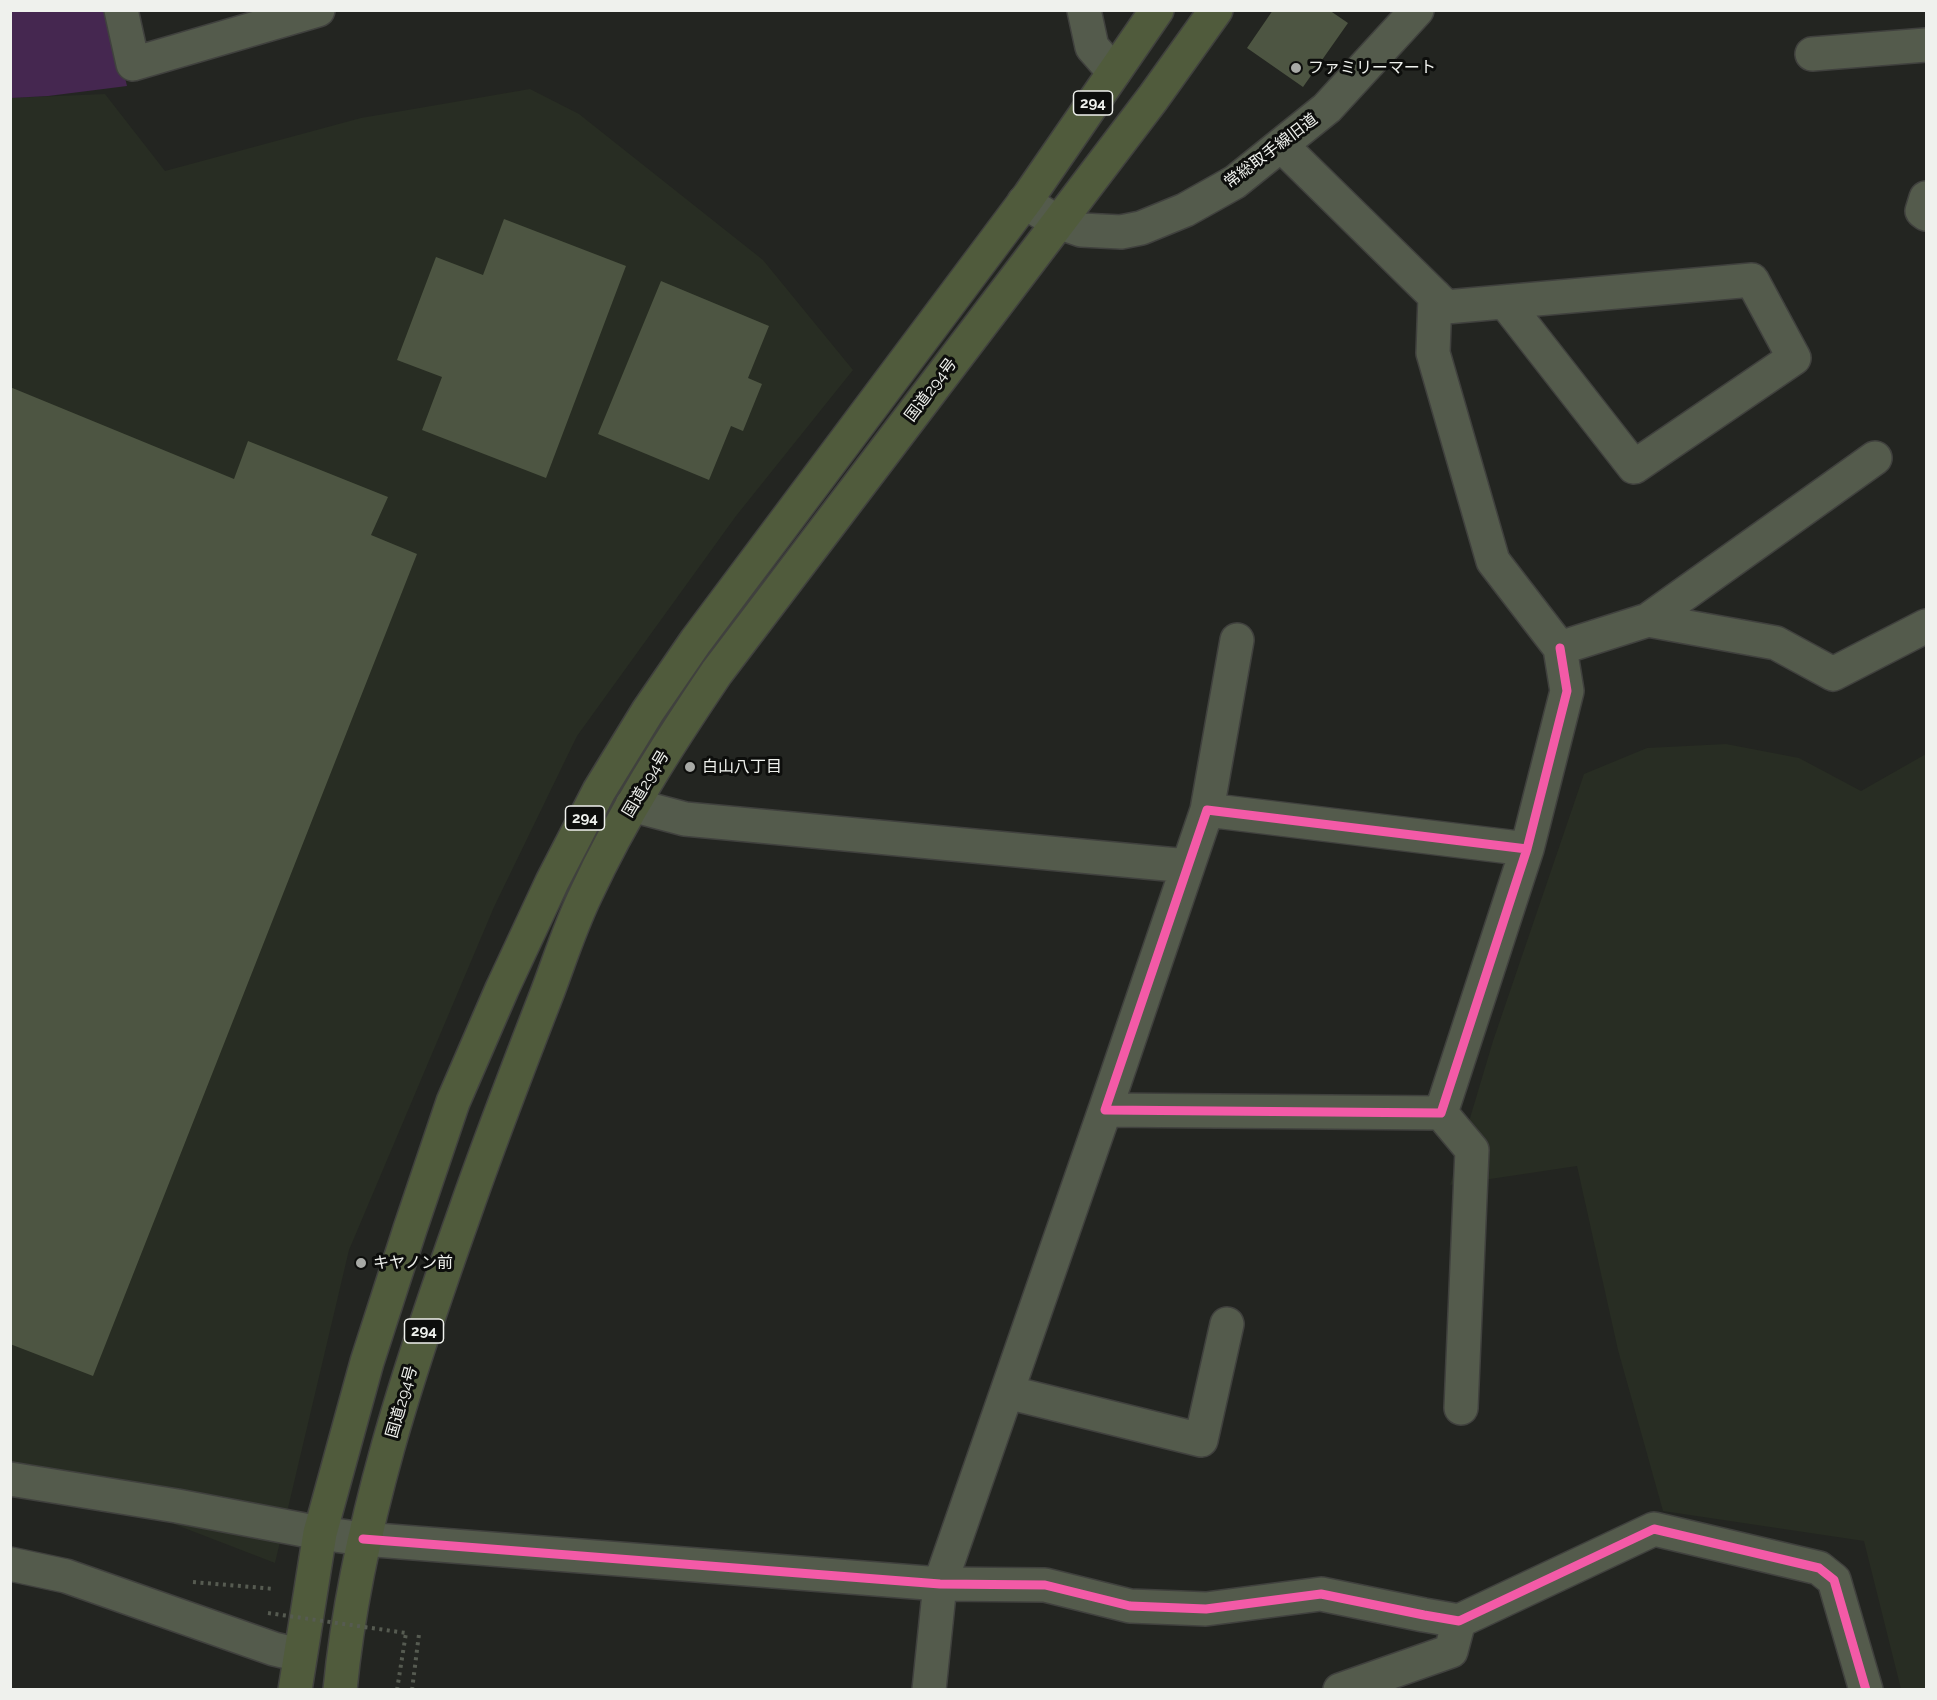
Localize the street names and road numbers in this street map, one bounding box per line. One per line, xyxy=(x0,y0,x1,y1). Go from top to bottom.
road number: 294 xyxy=(1074,91,1112,115)
street label: 常総取手線旧道 xyxy=(1220,110,1322,192)
street label: 国道294号 xyxy=(901,354,961,426)
street label: 国道294号 xyxy=(619,747,673,821)
road number: 294 xyxy=(566,806,604,830)
road number: 294 xyxy=(404,1319,444,1343)
street label: 国道294号 xyxy=(383,1364,421,1440)

